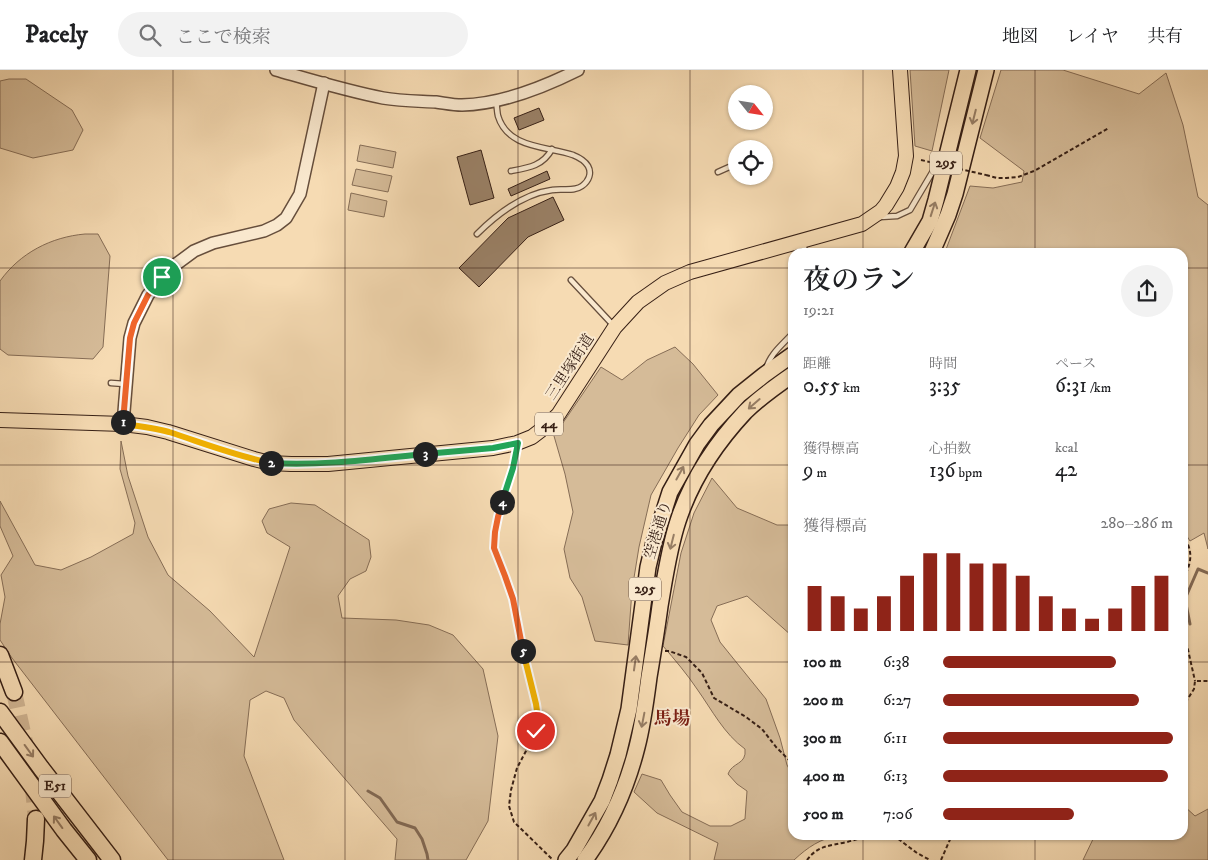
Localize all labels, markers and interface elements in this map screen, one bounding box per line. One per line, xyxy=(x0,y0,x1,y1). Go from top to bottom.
search box xyxy=(118,12,468,57)
text: Pacely xyxy=(25,20,88,50)
icon: search xyxy=(136,21,164,49)
text: ここで検索 xyxy=(176,26,271,49)
text: 地図 xyxy=(1002,26,1038,48)
text: レイヤ xyxy=(1066,26,1119,48)
text: 共有 xyxy=(1147,26,1183,48)
north arrow xyxy=(728,85,772,130)
map controls xyxy=(728,85,773,185)
one-way arrow xyxy=(969,109,978,125)
button: locate xyxy=(728,140,773,185)
road number: 295 xyxy=(930,152,962,175)
one-way arrow xyxy=(929,201,939,217)
pin xyxy=(141,256,183,298)
icon: arrive xyxy=(148,263,176,291)
text: 夜のラン xyxy=(803,263,915,298)
button: share xyxy=(1121,265,1173,317)
text: 19:21 xyxy=(803,300,835,320)
street label: 三里塚街道 xyxy=(542,330,598,404)
text: 距離 xyxy=(803,355,831,373)
text: 時間 xyxy=(929,355,957,373)
text: ペース xyxy=(1055,355,1096,373)
text: 0.55 xyxy=(803,373,840,399)
text: 3:35 xyxy=(929,373,961,399)
text: 6:31 xyxy=(1055,373,1087,399)
text: km xyxy=(840,379,860,397)
text: /km xyxy=(1087,379,1111,397)
one-way arrow xyxy=(747,399,760,410)
pin: 1 xyxy=(110,410,136,434)
road number: 44 xyxy=(535,412,563,436)
text: 1 xyxy=(121,413,126,431)
text: kcal xyxy=(1055,439,1078,457)
text: 獲得標高 xyxy=(803,440,859,458)
text: 心拍数 xyxy=(929,440,971,458)
pin: 3 xyxy=(412,442,438,466)
text: 3 xyxy=(423,445,428,463)
pin: 2 xyxy=(258,450,284,476)
text: 2 xyxy=(268,454,275,472)
text: 42 xyxy=(1055,457,1077,483)
text: 9 xyxy=(803,458,813,484)
text: 136 xyxy=(929,458,955,484)
text: m xyxy=(813,464,827,482)
text: bpm xyxy=(955,464,983,482)
one-way arrow xyxy=(676,466,686,480)
pin: 4 xyxy=(490,490,514,514)
text: 4 xyxy=(498,493,507,511)
street label: 空港通り xyxy=(640,499,676,561)
text: 280–286 m xyxy=(1100,513,1173,533)
text: 獲得標高 xyxy=(803,516,867,536)
one-way arrow xyxy=(667,534,676,550)
road number: 295 xyxy=(629,578,661,600)
pin: 5 xyxy=(510,638,536,664)
text: 5 xyxy=(520,642,527,660)
text: 100 m xyxy=(803,652,842,672)
text: 6:38 xyxy=(883,652,909,672)
one-way arrow xyxy=(630,656,640,672)
text: 200 m xyxy=(803,690,844,710)
text: 6:27 xyxy=(883,690,911,710)
district label: 馬場 xyxy=(654,708,690,730)
pin xyxy=(515,710,557,752)
one-way arrow xyxy=(638,712,647,728)
icon: check xyxy=(522,717,550,745)
text: 300 m xyxy=(803,728,842,748)
text: 6:11 xyxy=(883,728,907,748)
one-way arrow xyxy=(24,744,34,758)
text: 400 m xyxy=(803,766,845,786)
text: 6:13 xyxy=(883,766,907,786)
road number: E51 xyxy=(39,774,71,798)
text: 500 m xyxy=(803,804,844,824)
text: 7:06 xyxy=(883,804,913,824)
one-way arrow xyxy=(587,811,597,826)
one-way arrow xyxy=(53,815,63,829)

